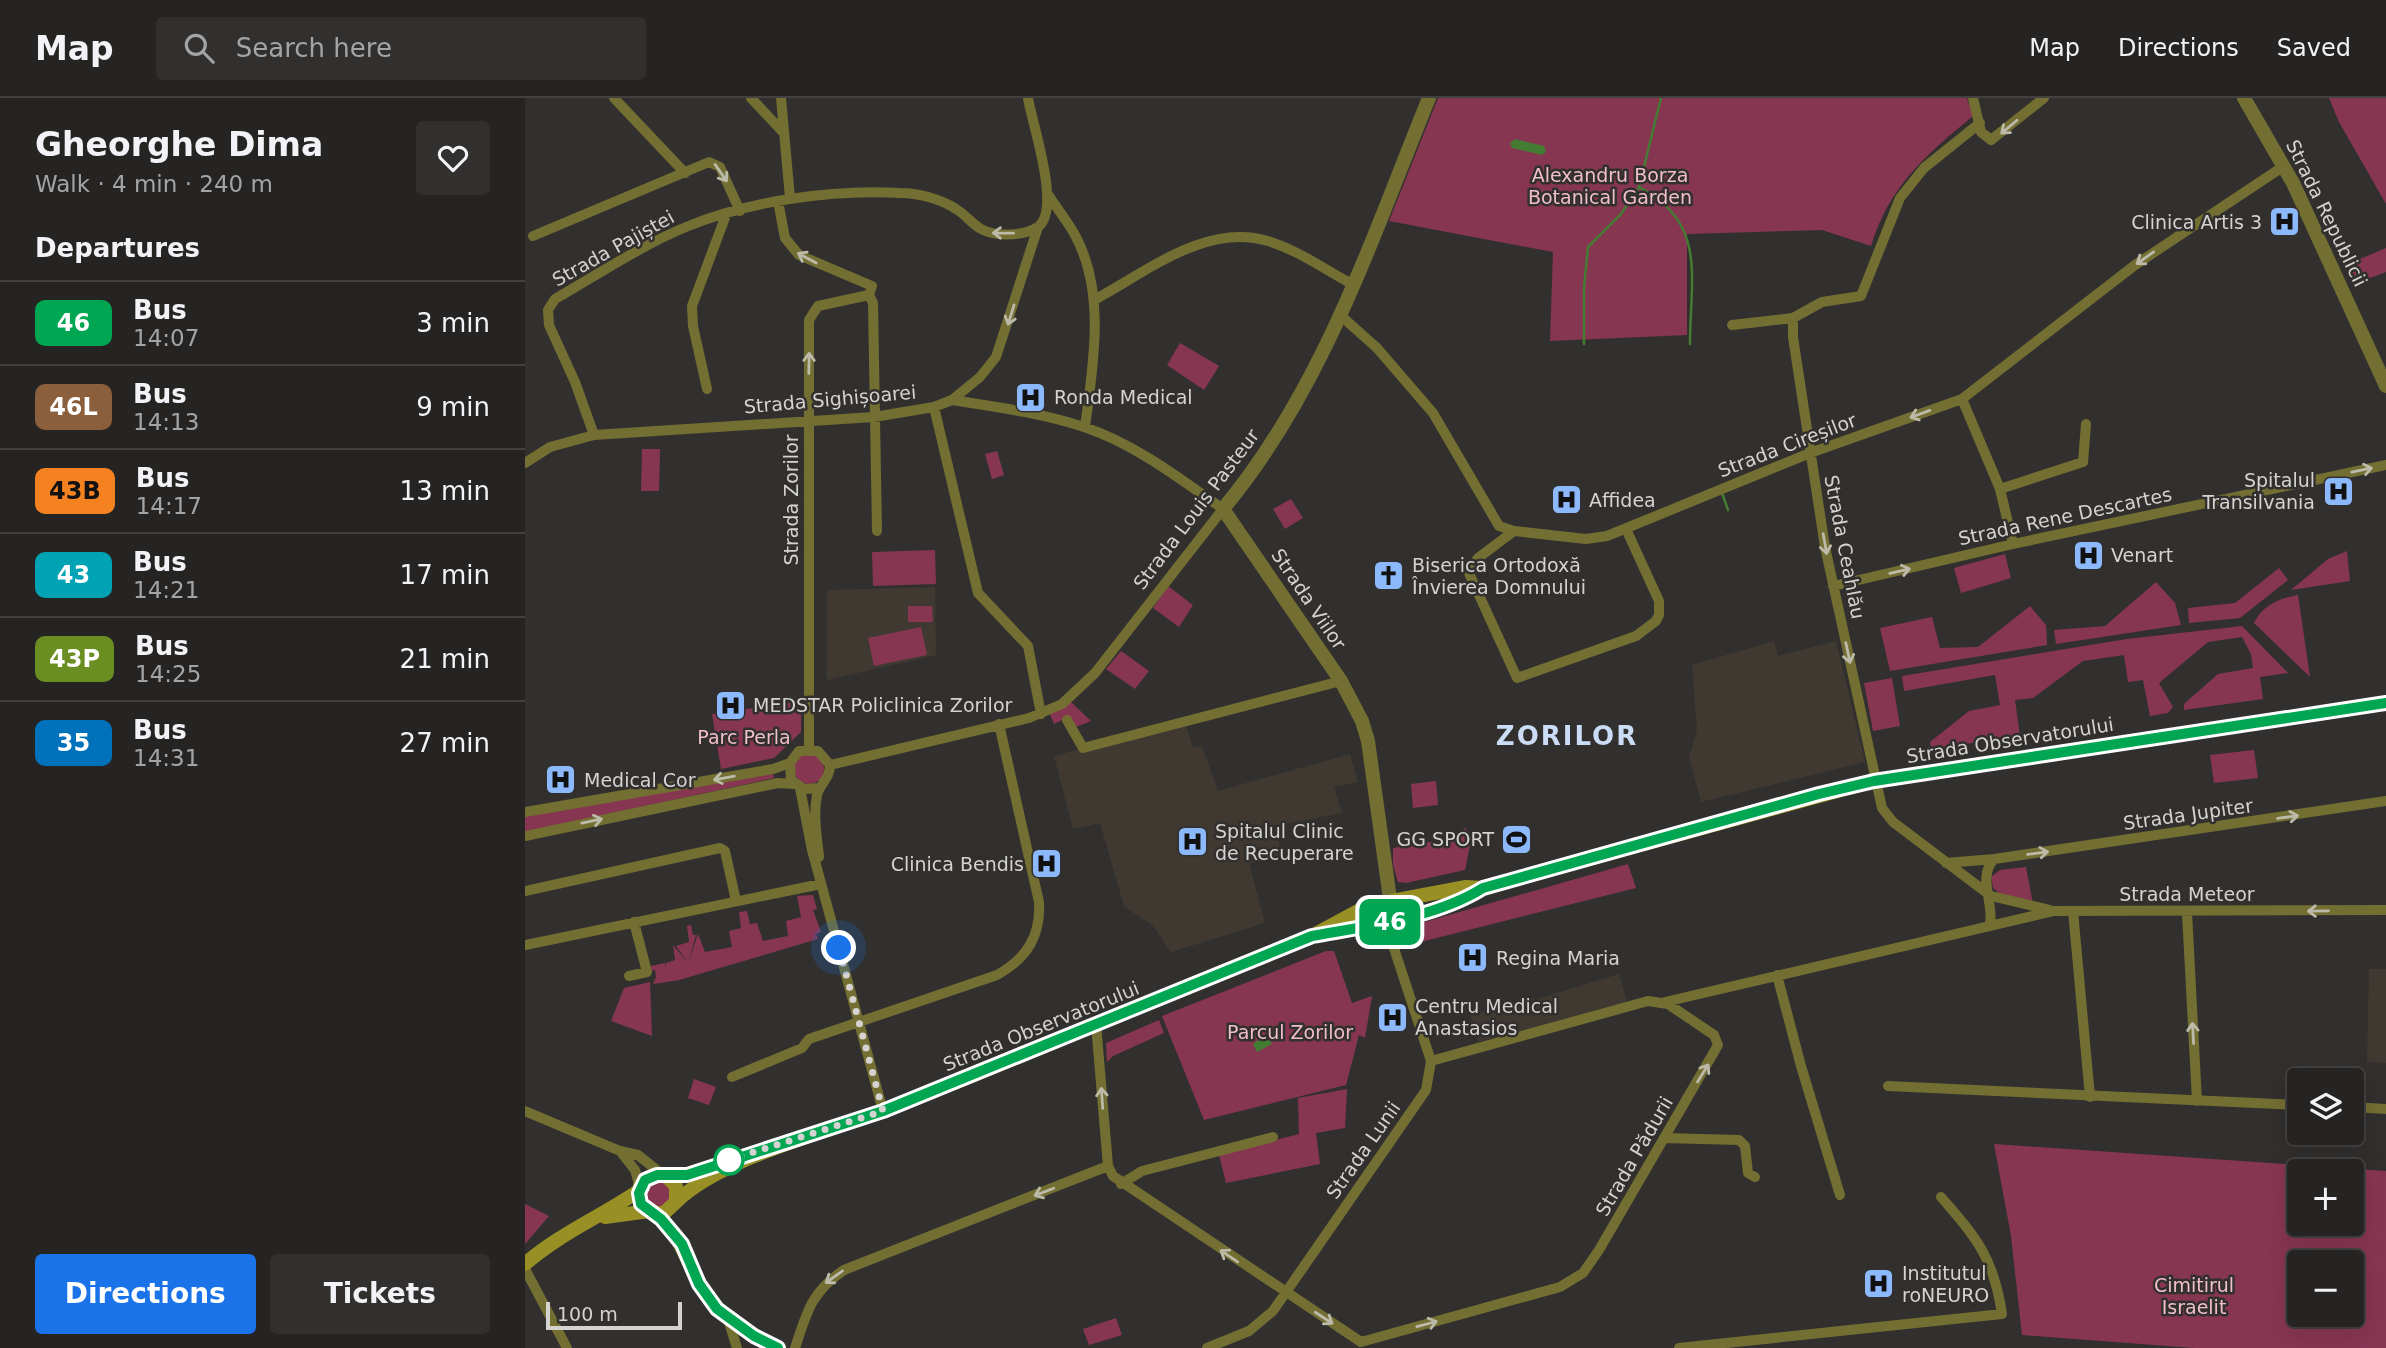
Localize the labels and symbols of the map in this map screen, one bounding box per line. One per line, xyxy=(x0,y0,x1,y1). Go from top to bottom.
one-way arrow xyxy=(2000,119,2018,135)
street label: Strada Republicii xyxy=(2282,136,2372,290)
one-way arrow xyxy=(713,163,728,182)
park label: Alexandru Borza Botanical Garden xyxy=(1528,164,1692,208)
street label: Strada Pajiștei xyxy=(548,205,678,291)
hospital icon: Clinica Artis 3 xyxy=(2268,205,2302,239)
place label: Clinica Artis 3 xyxy=(2131,211,2262,233)
one-way arrow xyxy=(992,226,1015,240)
one-way arrow xyxy=(797,251,818,265)
one-way arrow xyxy=(2136,251,2155,265)
one-way arrow xyxy=(1004,304,1017,326)
one-way arrow xyxy=(802,352,815,375)
hospital icon: Ronda Medical xyxy=(1014,380,1048,414)
street label: Strada Sighișoarei xyxy=(743,381,917,418)
place label: Ronda Medical xyxy=(1054,386,1193,408)
street label: Strada Cireșilor xyxy=(1715,408,1860,482)
one-way arrow xyxy=(1909,409,1931,422)
street label: Strada Louis Pasteur xyxy=(1129,424,1264,593)
street label: Strada Zorilor xyxy=(780,434,802,566)
one-way arrow xyxy=(2350,463,2373,477)
place label: Spitalul Transilvania xyxy=(2201,469,2315,513)
street label: Strada Ceahlău xyxy=(1820,473,1870,621)
hospital icon: Spitalul Transilvania xyxy=(2321,474,2355,508)
hospital icon: Affidea xyxy=(1549,483,1583,517)
street label: Strada Rene Descartes xyxy=(1956,483,2174,549)
place label: Affidea xyxy=(1589,489,1656,511)
one-way arrow xyxy=(1819,532,1832,555)
hospital icon: Venart xyxy=(2071,538,2105,572)
place label: Venart xyxy=(2111,544,2173,566)
street label: Strada Viilor xyxy=(1267,545,1351,654)
place label: Biserica Ortodoxă Învierea Domnului xyxy=(1411,554,1586,598)
church icon: Biserica Ortodoxă Învierea Domnului xyxy=(1372,559,1406,593)
one-way arrow xyxy=(1888,563,1911,577)
one-way arrow xyxy=(1841,641,1855,664)
hospital icon: MEDSTAR Policlinica Zorilor xyxy=(713,688,747,722)
place label: MEDSTAR Policlinica Zorilor xyxy=(753,694,1013,716)
street label: Strada Observatorului xyxy=(1905,713,2115,767)
district label: ZORILOR xyxy=(1496,721,1638,751)
park label: Parc Perla xyxy=(697,726,791,748)
hospital icon: Medical Cor xyxy=(544,763,578,797)
place label: Medical Cor xyxy=(584,769,696,791)
one-way arrow xyxy=(713,772,735,785)
street label: Strada Jupiter xyxy=(2122,794,2254,834)
one-way arrow xyxy=(2276,810,2299,823)
one-way arrow xyxy=(580,814,603,828)
place label: Spitalul Clinic de Recuperare xyxy=(1215,820,1354,864)
sports icon: GG SPORT xyxy=(1500,822,1534,856)
hospital icon: Spitalul Clinic de Recuperare xyxy=(1175,825,1209,859)
place label: GG SPORT xyxy=(1397,828,1494,850)
one-way arrow xyxy=(2026,846,2049,859)
hospital icon: Clinica Bendis xyxy=(1030,847,1064,881)
place label: Clinica Bendis xyxy=(891,853,1024,875)
street label: Strada Meteor xyxy=(2119,883,2255,905)
line badge: 46 xyxy=(1359,899,1421,945)
one-way arrow xyxy=(2307,904,2330,918)
your location xyxy=(821,930,856,965)
hospital icon: Regina Maria xyxy=(1456,941,1490,975)
place label: Regina Maria xyxy=(1496,947,1620,969)
street label: Strada Observatorului xyxy=(940,977,1142,1075)
place label: Centru Medical Anastasios xyxy=(1415,995,1558,1039)
hospital icon: Centru Medical Anastasios xyxy=(1375,1000,1409,1034)
park label: Parcul Zorilor xyxy=(1227,1021,1353,1043)
one-way arrow xyxy=(2187,1021,2200,1044)
one-way arrow xyxy=(1697,1063,1711,1083)
one-way arrow xyxy=(1095,1087,1108,1110)
street label: Strada Pădurii xyxy=(1591,1092,1677,1220)
street label: Strada Lunii xyxy=(1321,1097,1405,1203)
unlabelled marker xyxy=(714,1145,744,1175)
one-way arrow xyxy=(1034,1186,1056,1199)
one-way arrow xyxy=(1220,1249,1240,1263)
place label: Institutul roNEURO xyxy=(1902,1262,1989,1306)
hospital icon: Institutul roNEURO xyxy=(1862,1267,1896,1301)
one-way arrow xyxy=(825,1270,844,1284)
park label: Cimitirul Israelit xyxy=(2154,1274,2234,1318)
scale bar xyxy=(546,1299,683,1331)
one-way arrow xyxy=(1313,1311,1333,1325)
one-way arrow xyxy=(1416,1317,1438,1330)

